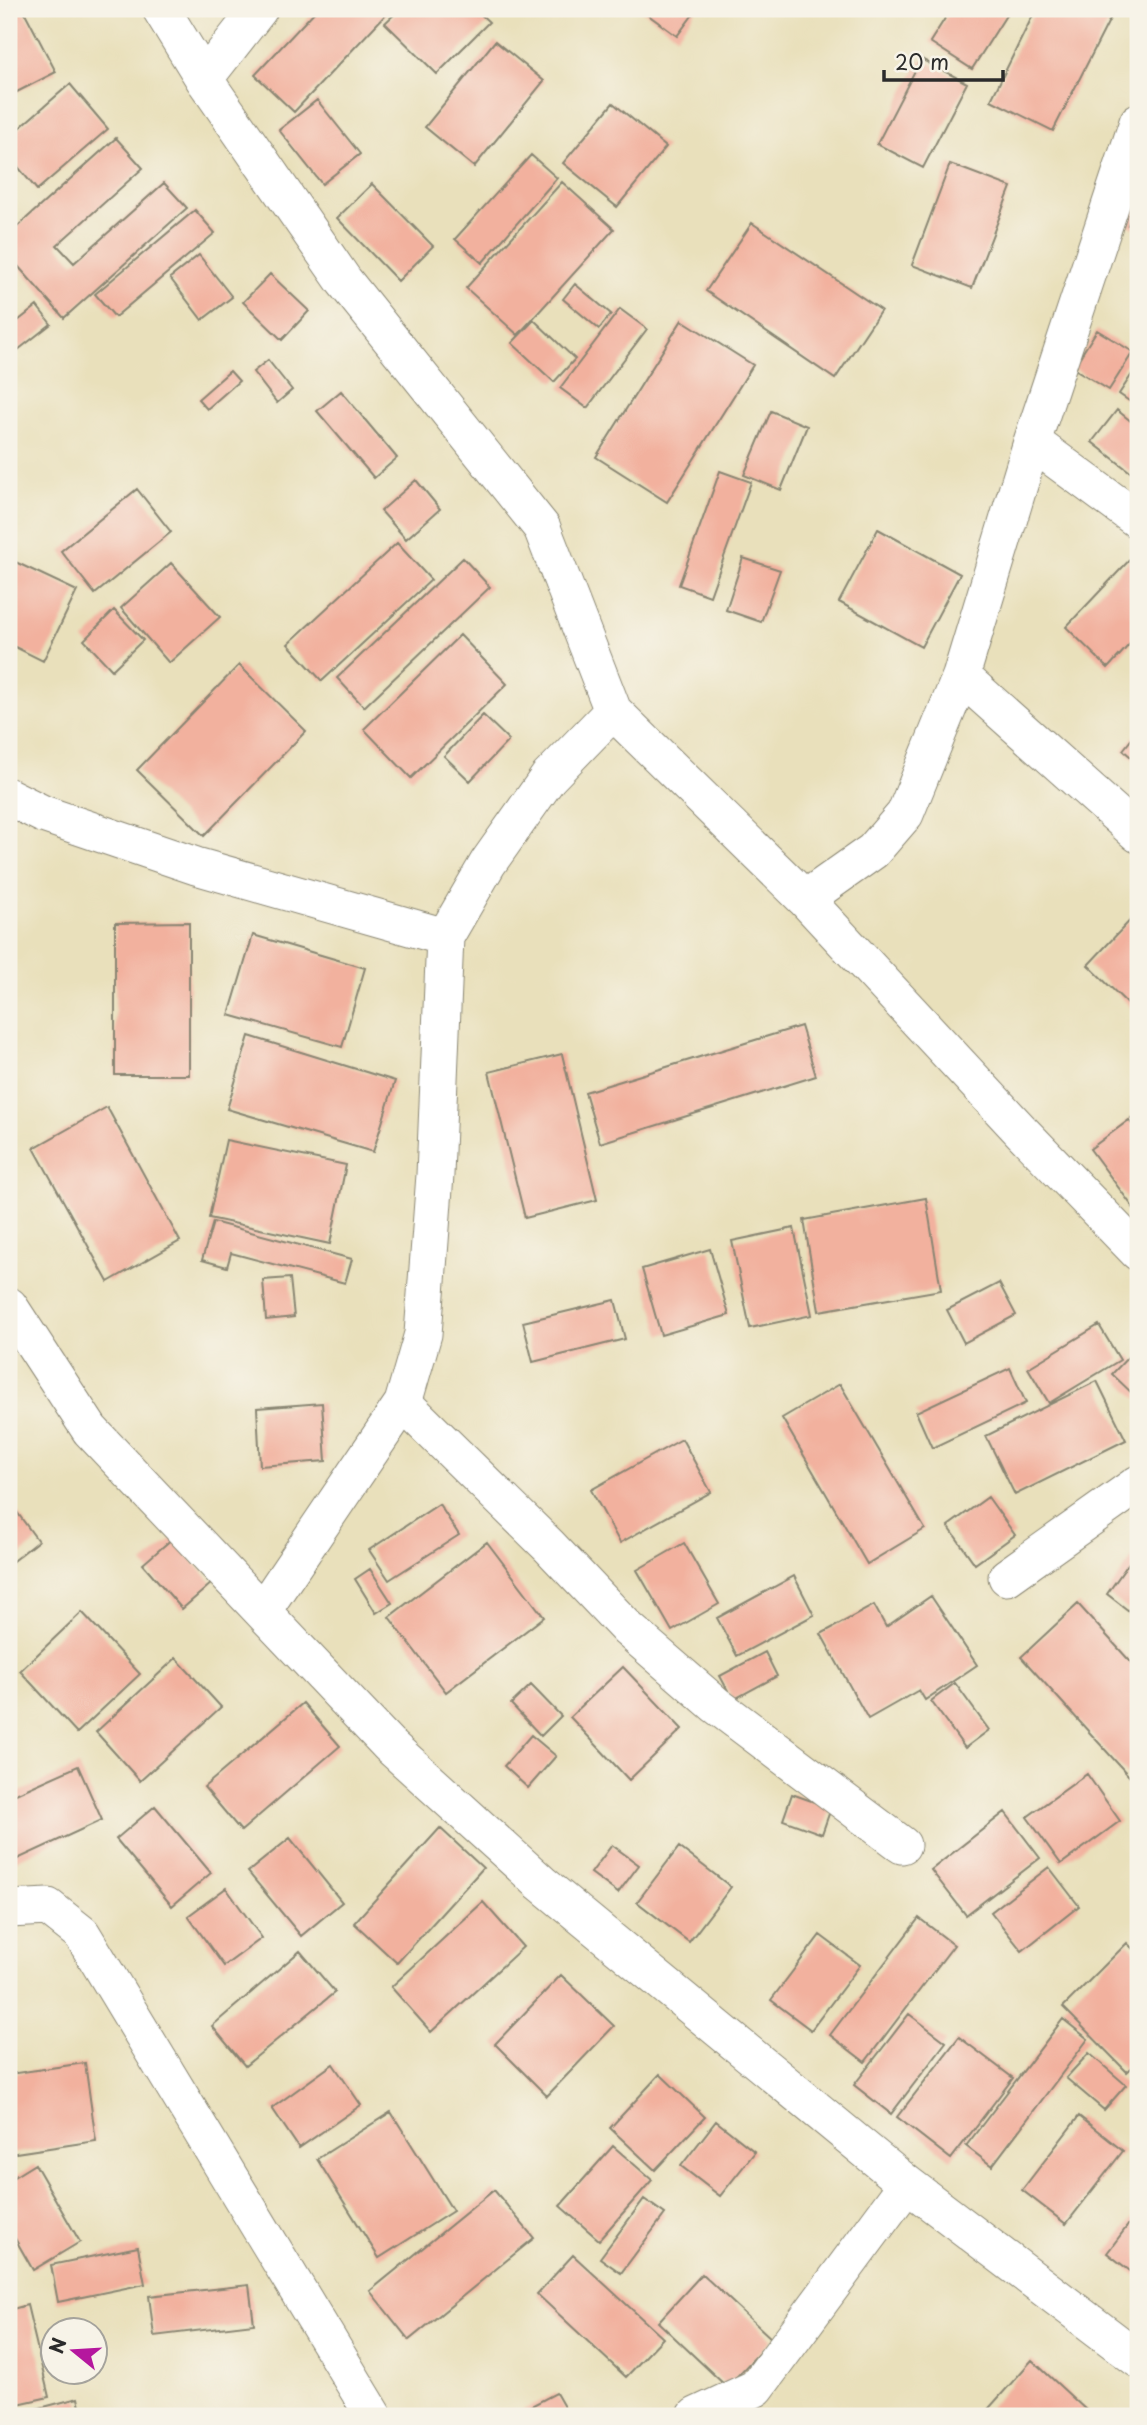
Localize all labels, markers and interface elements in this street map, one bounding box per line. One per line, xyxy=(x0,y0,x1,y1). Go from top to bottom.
scale bar xyxy=(884,38,1004,82)
text: 20 m xyxy=(895,45,949,77)
north arrow xyxy=(38,2316,108,2386)
text: N xyxy=(41,2334,73,2357)

